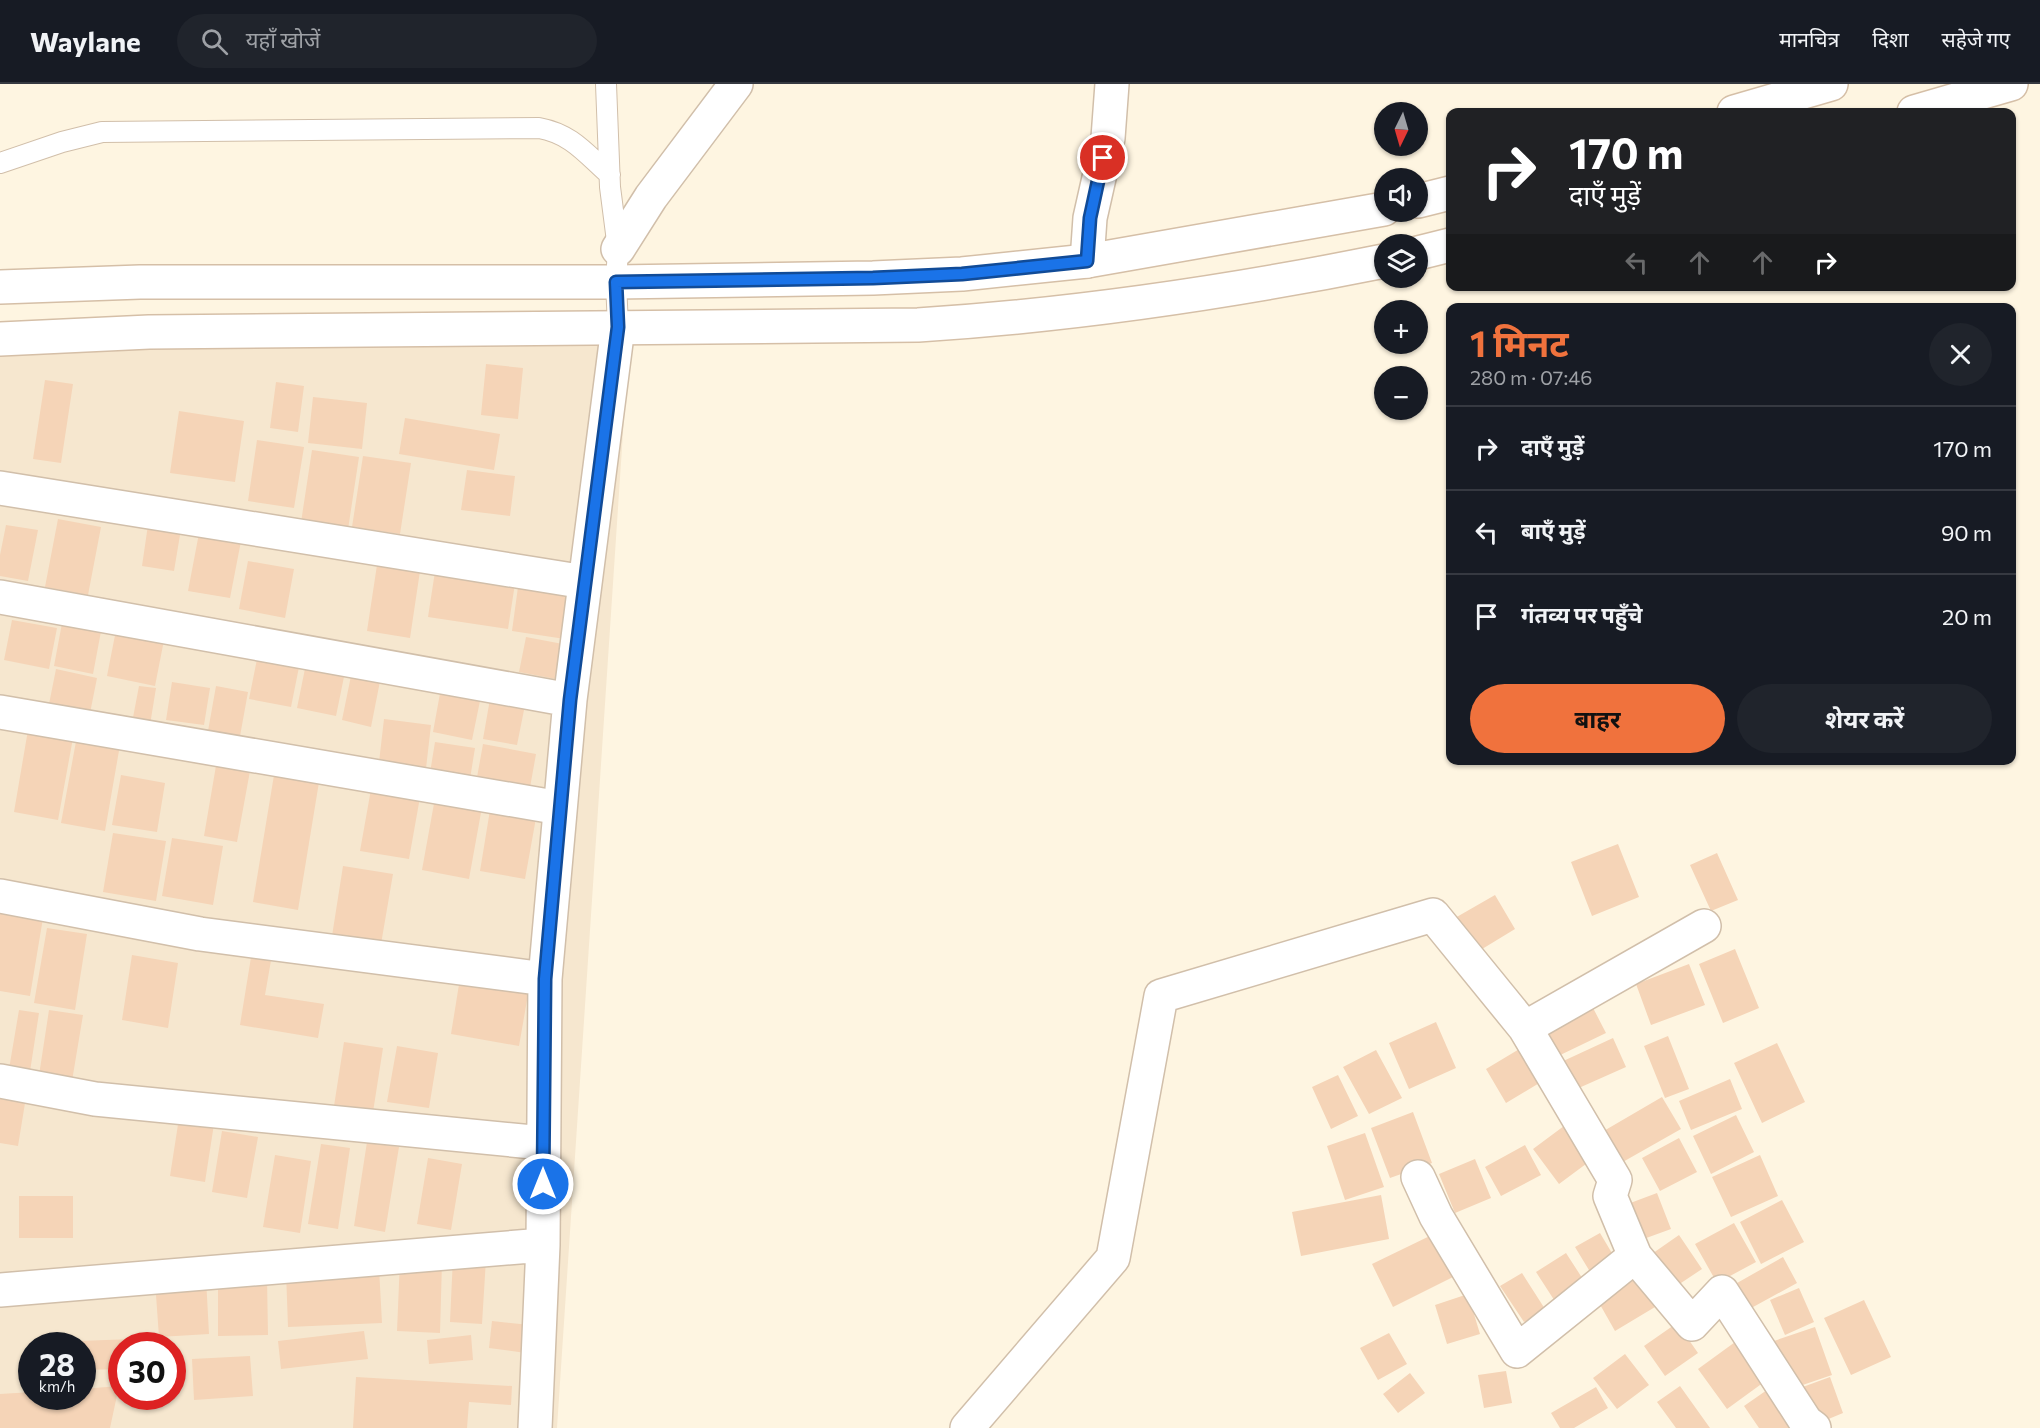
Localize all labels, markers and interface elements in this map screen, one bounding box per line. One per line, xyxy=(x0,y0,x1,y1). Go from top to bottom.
search box xyxy=(177,14,597,68)
text: Waylane xyxy=(30,24,141,58)
icon: search xyxy=(198,25,231,58)
text: यहाँ खोजें xyxy=(246,26,320,53)
text: मानचित्र xyxy=(1779,26,1839,51)
text: दिशा xyxy=(1872,26,1909,51)
text: सहेजे गए xyxy=(1942,26,2010,51)
north arrow xyxy=(1374,102,1428,156)
map controls xyxy=(1374,102,1428,420)
text: 170 m xyxy=(1569,126,1683,178)
pin xyxy=(1077,132,1128,183)
icon: right xyxy=(1470,132,1548,210)
icon: arrive xyxy=(1086,141,1119,174)
button: sound xyxy=(1374,168,1428,222)
text: दाएँ मुड़ें xyxy=(1569,178,1641,211)
button: layers xyxy=(1374,234,1428,288)
icon: left xyxy=(1620,246,1653,279)
icon: ahead xyxy=(1683,246,1716,279)
icon: ahead xyxy=(1746,246,1779,279)
icon: right xyxy=(1809,246,1842,279)
button: + xyxy=(1374,300,1428,354)
text: 1 मिनट xyxy=(1470,320,1569,364)
button: close xyxy=(1929,323,1992,386)
text: 280 m · 07:46 xyxy=(1470,365,1592,389)
button: − xyxy=(1374,366,1428,420)
icon: right xyxy=(1470,432,1503,465)
text: दाएँ मुड़ें xyxy=(1521,433,1584,460)
text: 170 m xyxy=(1933,435,1992,462)
icon: left xyxy=(1470,516,1503,549)
text: बाएँ मुड़ें xyxy=(1521,517,1586,544)
text: 90 m xyxy=(1941,519,1992,546)
icon: arrive xyxy=(1470,600,1503,633)
text: गंतव्य पर पहुँचे xyxy=(1521,601,1643,628)
text: 20 m xyxy=(1942,603,1992,630)
button: बाहर xyxy=(1470,684,1725,753)
button: शेयर करें xyxy=(1737,684,1992,753)
position arrow xyxy=(511,1152,575,1216)
speed limit sign: 30 xyxy=(108,1332,186,1410)
text: 28 xyxy=(39,1345,75,1382)
text: km/h xyxy=(39,1377,75,1395)

